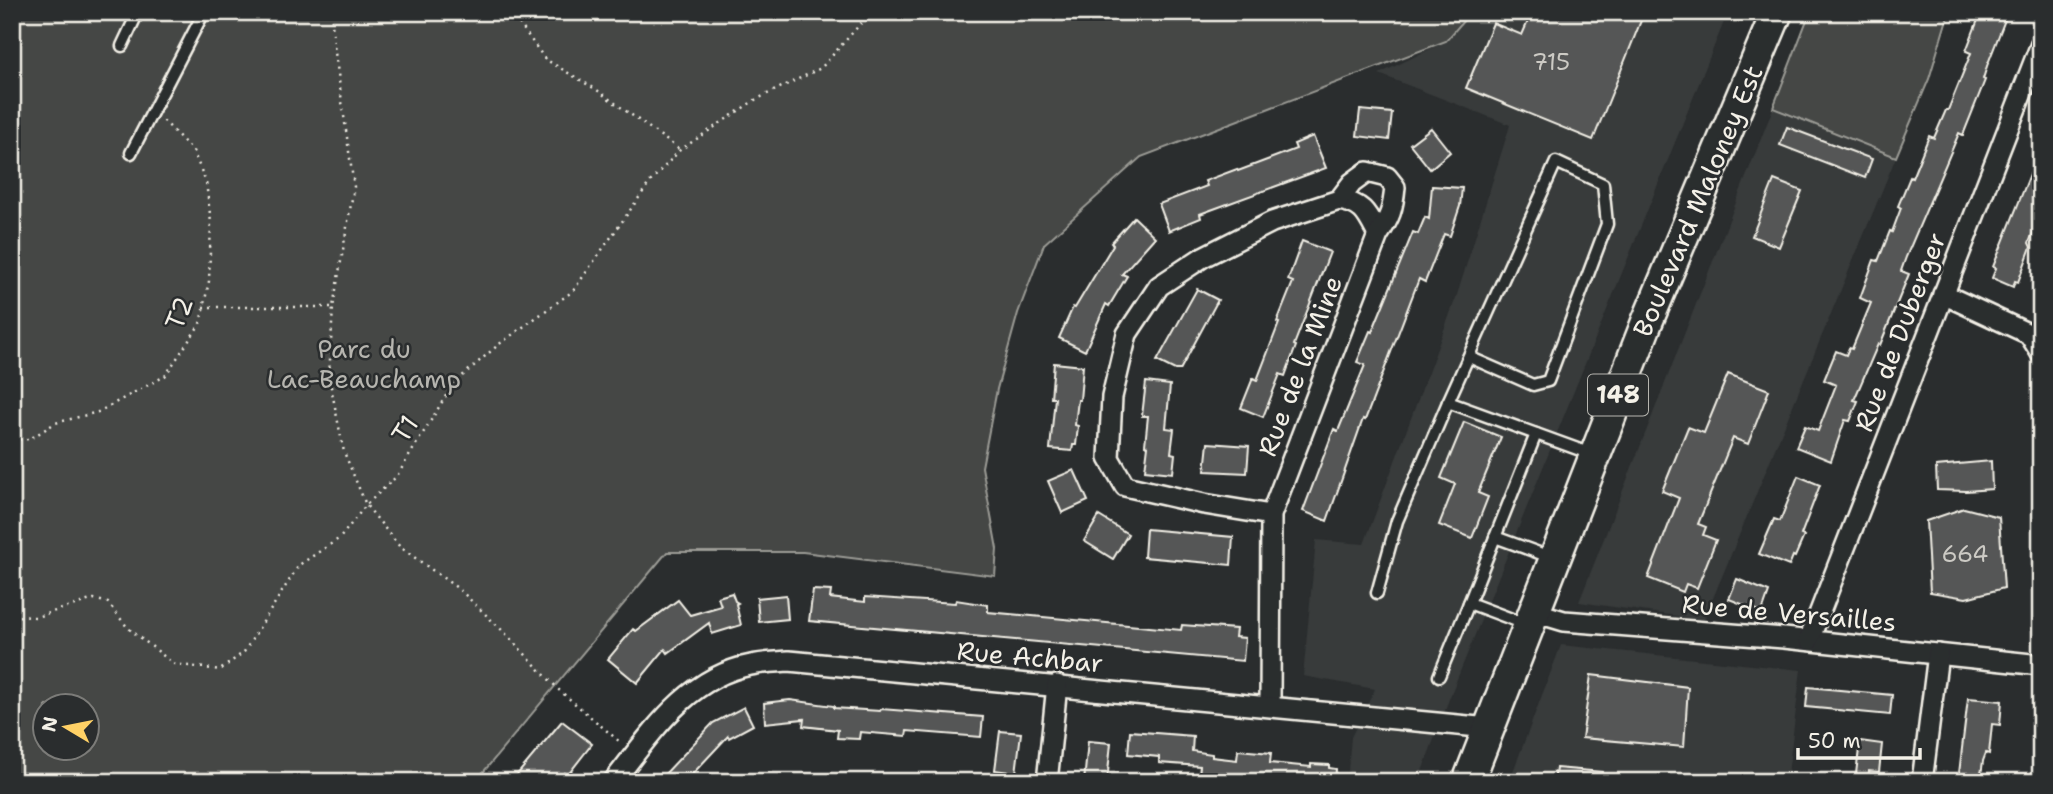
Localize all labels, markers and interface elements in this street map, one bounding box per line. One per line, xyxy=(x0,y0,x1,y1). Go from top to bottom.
house number: 715 xyxy=(1532,47,1570,77)
street label: Boulevard Maloney Est xyxy=(1624,60,1771,342)
street label: Rue de Duberger xyxy=(1845,227,1954,436)
street label: Rue de la Mine xyxy=(1249,271,1350,461)
street label: T2 xyxy=(156,291,201,335)
park label: Parc du Lac-Beauchamp xyxy=(267,331,461,396)
road number: 148 xyxy=(1588,374,1648,416)
street label: T1 xyxy=(383,409,426,449)
house number: 664 xyxy=(1942,539,1988,569)
street label: Rue de Versailles xyxy=(1680,586,1898,639)
street label: Rue Achbar xyxy=(955,633,1105,680)
north arrow xyxy=(32,692,102,762)
text: N xyxy=(36,715,63,734)
scale bar xyxy=(1798,717,1920,761)
text: 50 m xyxy=(1808,727,1861,755)

